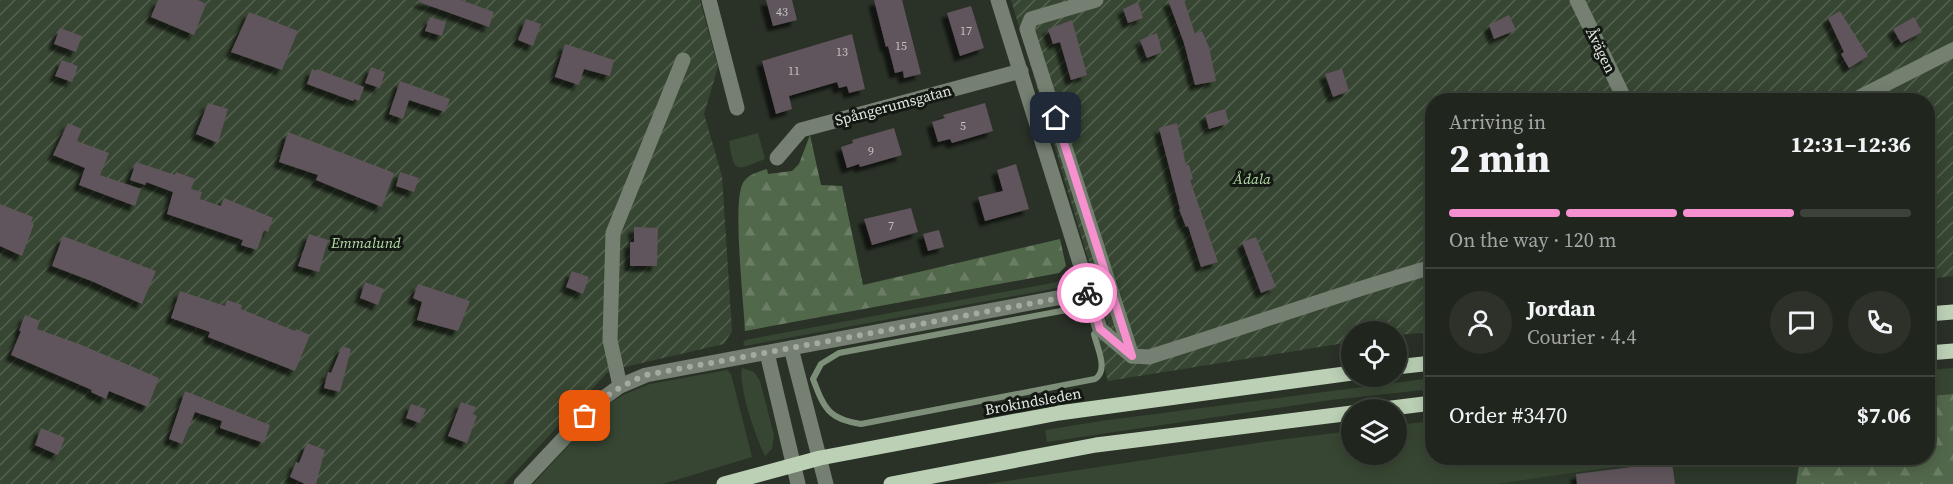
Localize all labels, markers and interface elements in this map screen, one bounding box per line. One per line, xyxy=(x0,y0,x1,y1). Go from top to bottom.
house number: 43 xyxy=(776,4,788,20)
house number: 17 xyxy=(960,23,972,39)
street label: Åvägen xyxy=(1581,24,1621,76)
house number: 15 xyxy=(895,38,907,54)
house number: 13 xyxy=(836,44,848,60)
house number: 11 xyxy=(788,63,800,79)
street label: Spångerumsgatan xyxy=(832,79,954,131)
pin xyxy=(1030,92,1081,143)
icon: home xyxy=(1039,101,1072,134)
text: Arriving in xyxy=(1449,108,1546,136)
house number: 5 xyxy=(960,118,966,134)
text: 12:31–12:36 xyxy=(1791,129,1911,159)
text: 2 min xyxy=(1449,132,1550,185)
house number: 9 xyxy=(868,143,874,159)
park label: Ådala xyxy=(1232,168,1271,189)
house number: 7 xyxy=(888,218,894,234)
text: On the way · 120 m xyxy=(1449,226,1616,254)
park label: Emmalund xyxy=(330,232,401,253)
courier xyxy=(1057,263,1117,323)
icon: bike xyxy=(1071,277,1104,310)
button: person xyxy=(1449,291,1512,354)
button: chat xyxy=(1770,291,1833,354)
button: phone xyxy=(1848,291,1911,354)
text: Jordan xyxy=(1527,293,1595,323)
map controls xyxy=(1341,321,1407,465)
button: locate xyxy=(1341,321,1407,387)
text: Courier · 4.4 xyxy=(1527,323,1636,351)
street label: Brokindsleden xyxy=(983,382,1083,420)
pin xyxy=(559,390,610,441)
icon: bag xyxy=(568,399,601,432)
button: layers xyxy=(1341,399,1407,465)
text: Order #3470 xyxy=(1449,400,1567,430)
text: $7.06 xyxy=(1857,400,1911,430)

